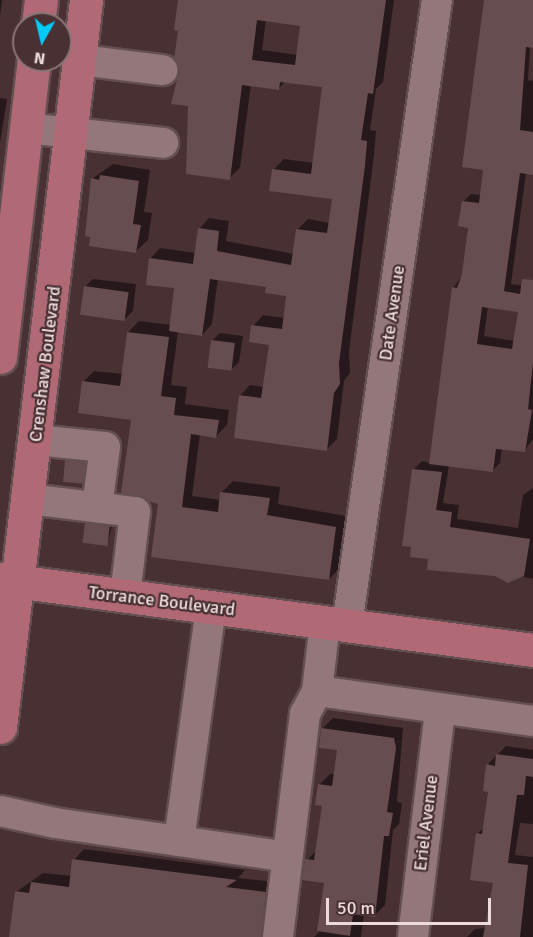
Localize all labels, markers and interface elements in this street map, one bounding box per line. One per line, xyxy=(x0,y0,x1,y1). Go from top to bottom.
north arrow xyxy=(12,12,72,72)
text: N xyxy=(33,47,47,69)
street label: Date Avenue xyxy=(375,264,409,362)
street label: Crenshaw Boulevard xyxy=(25,285,65,443)
street label: Torrance Boulevard xyxy=(88,581,236,621)
street label: Eriel Avenue xyxy=(409,774,443,872)
scale bar xyxy=(329,886,494,924)
text: 50 m xyxy=(337,897,375,919)

